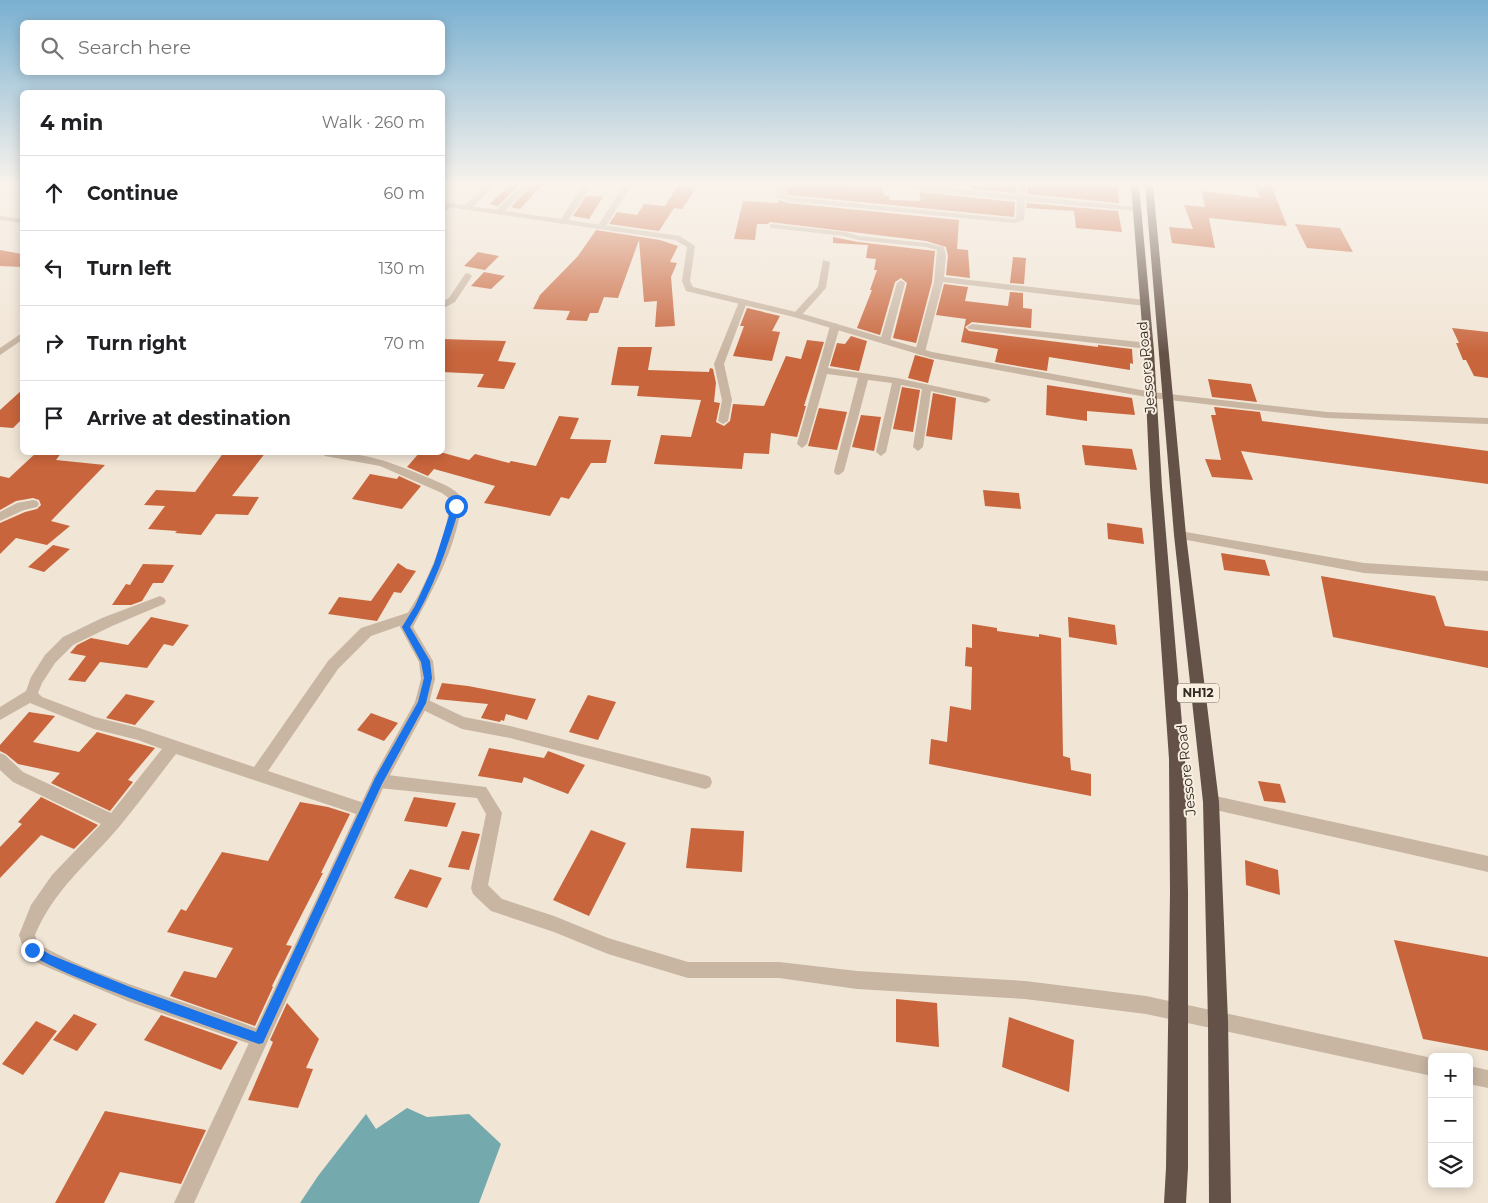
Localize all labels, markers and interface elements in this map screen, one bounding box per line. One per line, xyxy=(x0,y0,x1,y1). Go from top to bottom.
search box xyxy=(20,20,445,75)
icon: search xyxy=(38,34,66,62)
text: Search here xyxy=(78,36,191,59)
text: 4 min xyxy=(40,110,103,135)
text: Walk · 260 m xyxy=(322,113,425,132)
icon: ahead xyxy=(40,179,68,207)
text: Continue xyxy=(87,182,178,205)
text: 60 m xyxy=(383,184,425,203)
icon: left xyxy=(40,254,68,282)
text: Turn left xyxy=(87,257,172,280)
text: 130 m xyxy=(378,259,425,278)
street label: Jessore Road xyxy=(1133,320,1159,415)
icon: right xyxy=(40,329,68,357)
text: Turn right xyxy=(87,332,187,355)
text: 70 m xyxy=(384,334,425,353)
icon: arrive xyxy=(40,404,68,432)
text: Arrive at destination xyxy=(87,407,291,430)
route start xyxy=(445,495,468,518)
road number: NH12 xyxy=(1177,684,1219,702)
street label: Jessore Road xyxy=(1172,723,1200,818)
route end xyxy=(21,939,44,962)
map controls xyxy=(1428,1053,1473,1188)
button: + xyxy=(1428,1053,1473,1098)
button: − xyxy=(1428,1098,1473,1143)
button: layers xyxy=(1428,1143,1473,1188)

